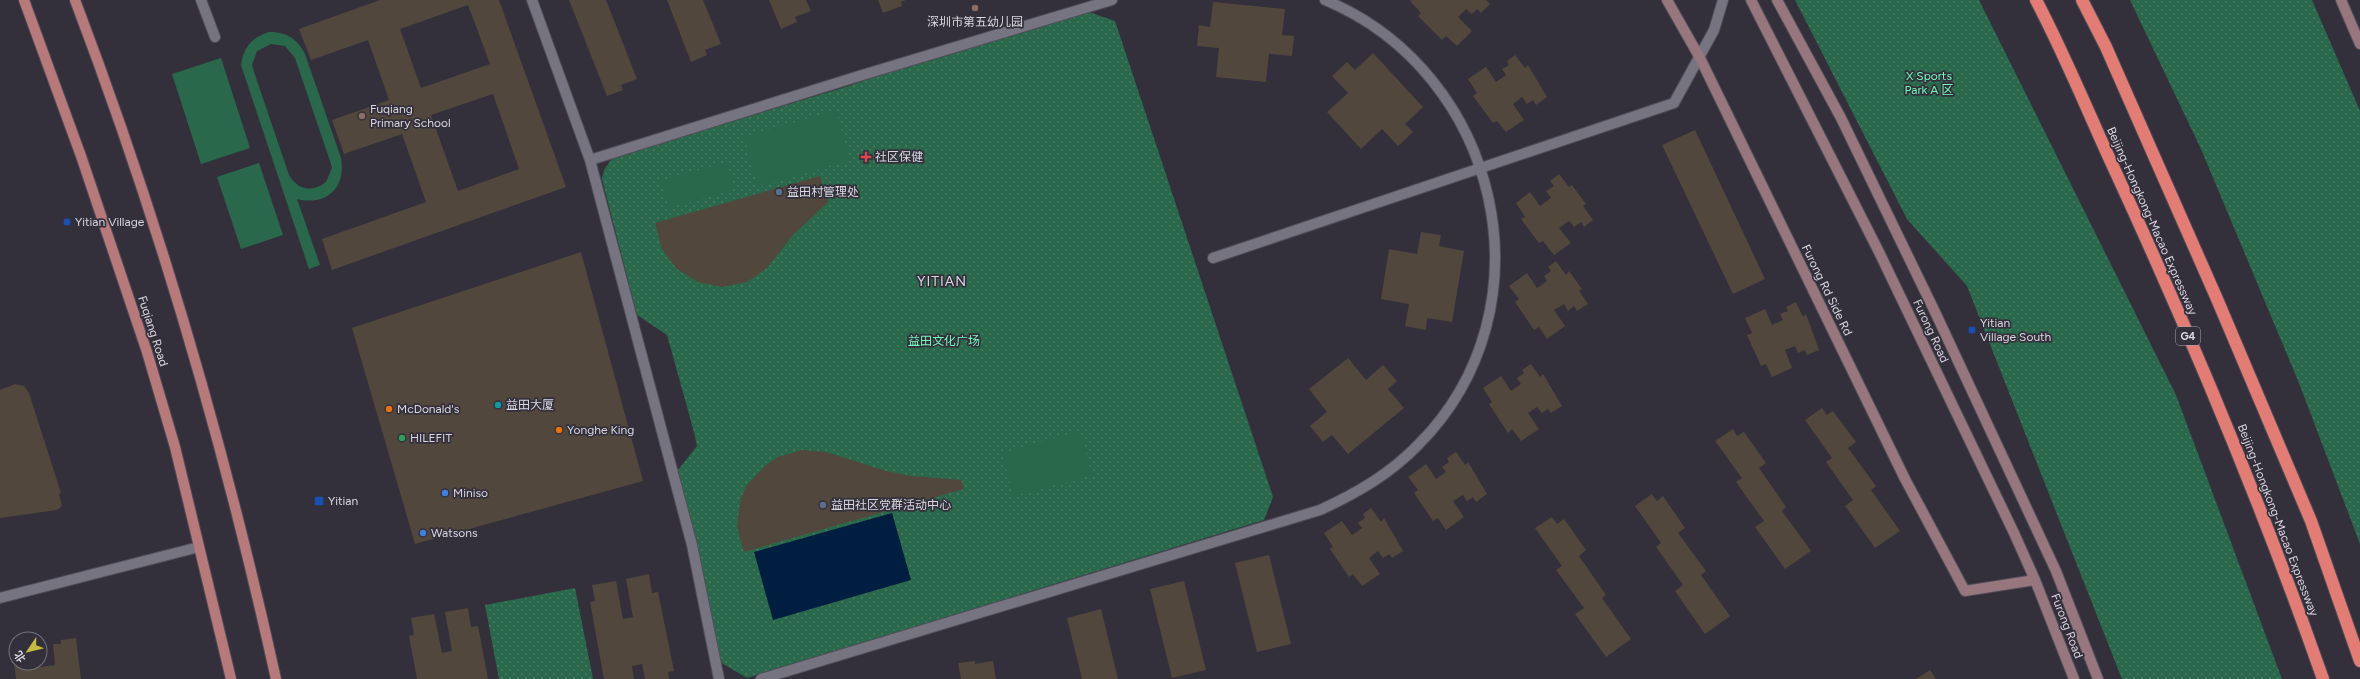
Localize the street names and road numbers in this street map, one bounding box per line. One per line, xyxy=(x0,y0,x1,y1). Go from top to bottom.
street label: Beijing-Hongkong-Macao Expressway xyxy=(2104,125,2200,318)
street label: Furong Rd Side Rd xyxy=(1799,242,1855,338)
street label: Fuqiang Road xyxy=(135,294,171,368)
street label: Furong Road xyxy=(1910,297,1952,365)
road number: G4 xyxy=(2176,327,2200,345)
street label: Beijing-Hongkong-Macao Expressway xyxy=(2235,422,2321,619)
street label: Furong Road xyxy=(2048,592,2086,660)

